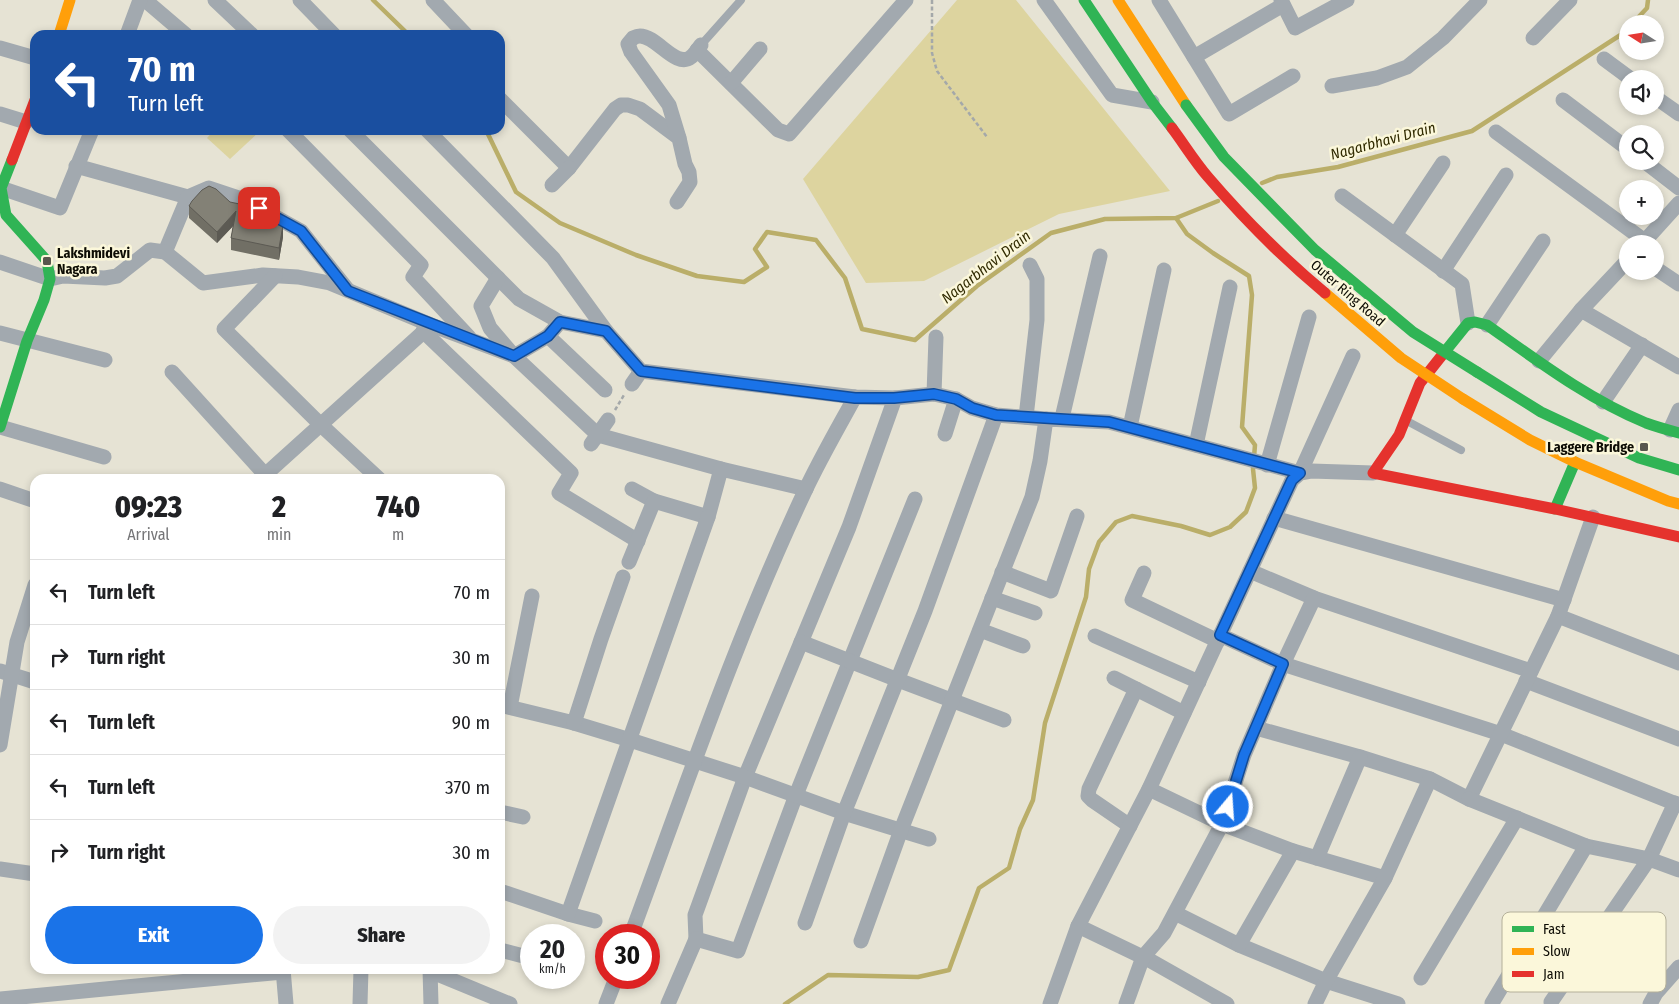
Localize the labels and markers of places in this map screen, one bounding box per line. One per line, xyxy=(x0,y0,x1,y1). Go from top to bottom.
pin xyxy=(238,187,280,229)
place label: Lakshmidevi Nagara xyxy=(57,245,130,278)
marker: Lakshmidevi Nagara xyxy=(41,255,53,267)
place label: Laggere Bridge xyxy=(1547,439,1634,456)
marker: Laggere Bridge xyxy=(1638,441,1650,453)

